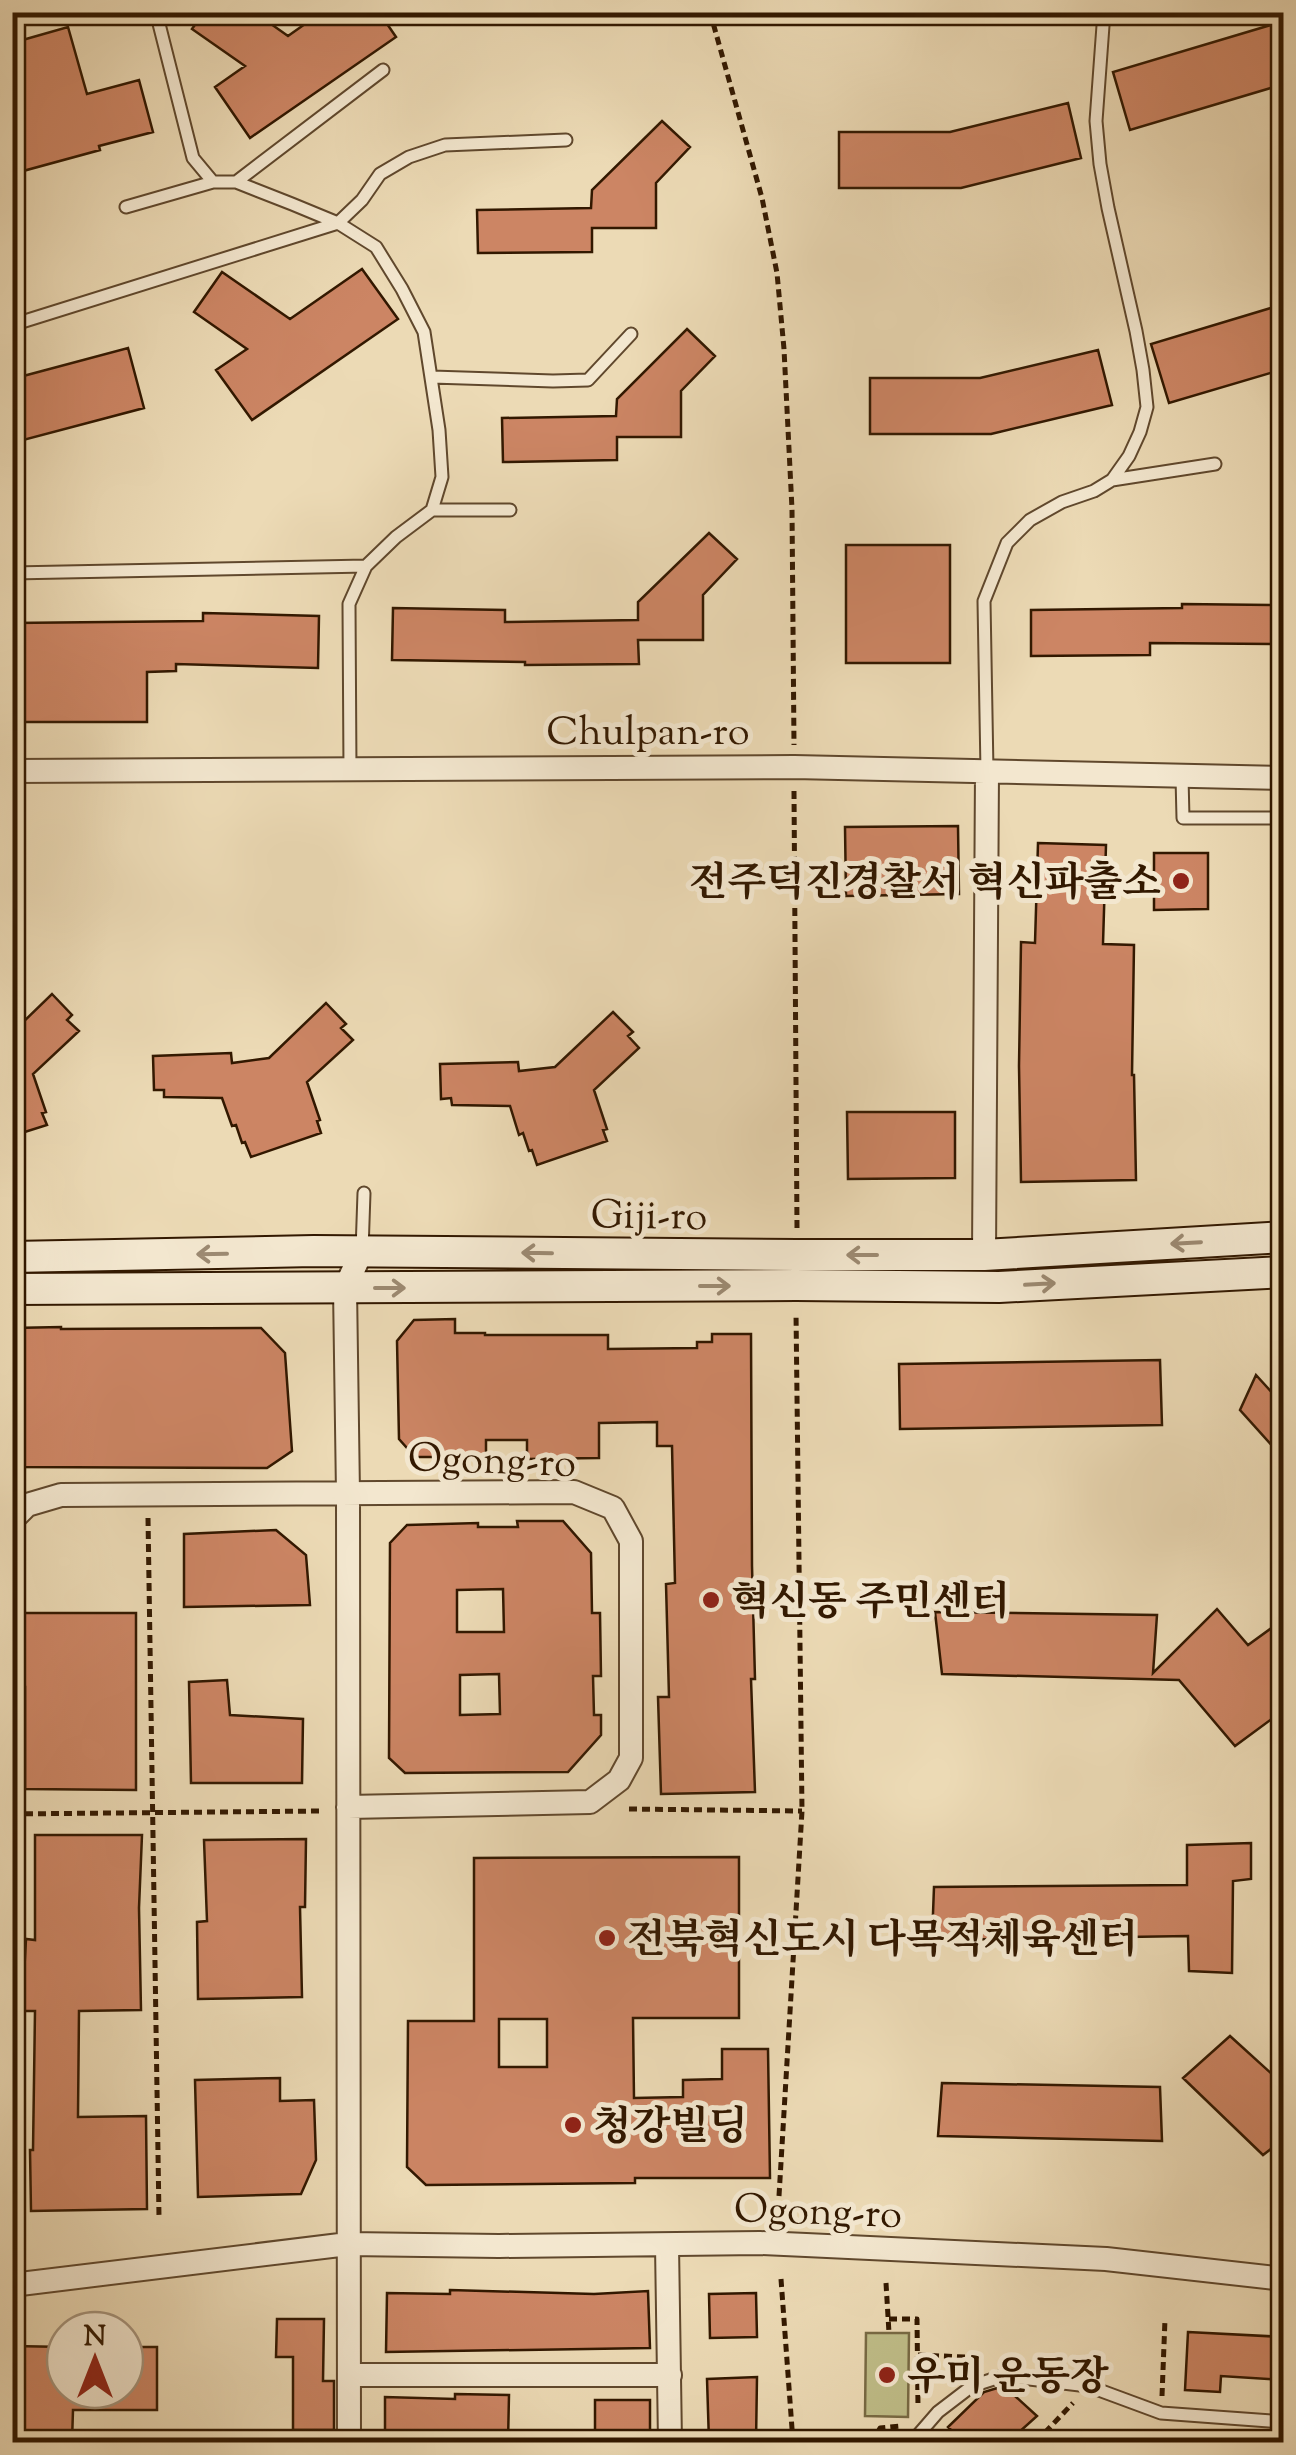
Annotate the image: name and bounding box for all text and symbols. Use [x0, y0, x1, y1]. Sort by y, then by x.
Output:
street label: Chulpan-ro [546, 706, 750, 763]
place label: 전주덕진경찰서 혁신파출소 [689, 857, 1161, 914]
marker: 전주덕진경찰서 혁신파출소 [1170, 870, 1192, 892]
street label: Giji-ro [590, 1189, 708, 1248]
one-way arrow [1171, 1234, 1203, 1253]
one-way arrow [196, 1244, 228, 1263]
one-way arrow [521, 1244, 554, 1262]
one-way arrow [846, 1246, 878, 1264]
one-way arrow [1023, 1275, 1055, 1294]
one-way arrow [698, 1276, 730, 1296]
one-way arrow [372, 1278, 405, 1298]
street label: Ogong-ro [407, 1432, 577, 1495]
place label: 혁신동 주민센터 [731, 1576, 1010, 1633]
marker: 혁신동 주민센터 [700, 1589, 722, 1611]
place label: 전북혁신도시 다목적체육센터 [627, 1914, 1138, 1971]
marker: 전북혁신도시 다목적체육센터 [596, 1927, 618, 1949]
place label: 청강빌딩 [593, 2101, 748, 2158]
marker: 청강빌딩 [562, 2114, 584, 2136]
street label: Ogong-ro [733, 2183, 903, 2246]
north arrow [45, 2310, 145, 2410]
text: N [84, 2318, 106, 2358]
place label: 우미 운동장 [907, 2351, 1109, 2408]
marker: 우미 운동장 [876, 2364, 898, 2386]

